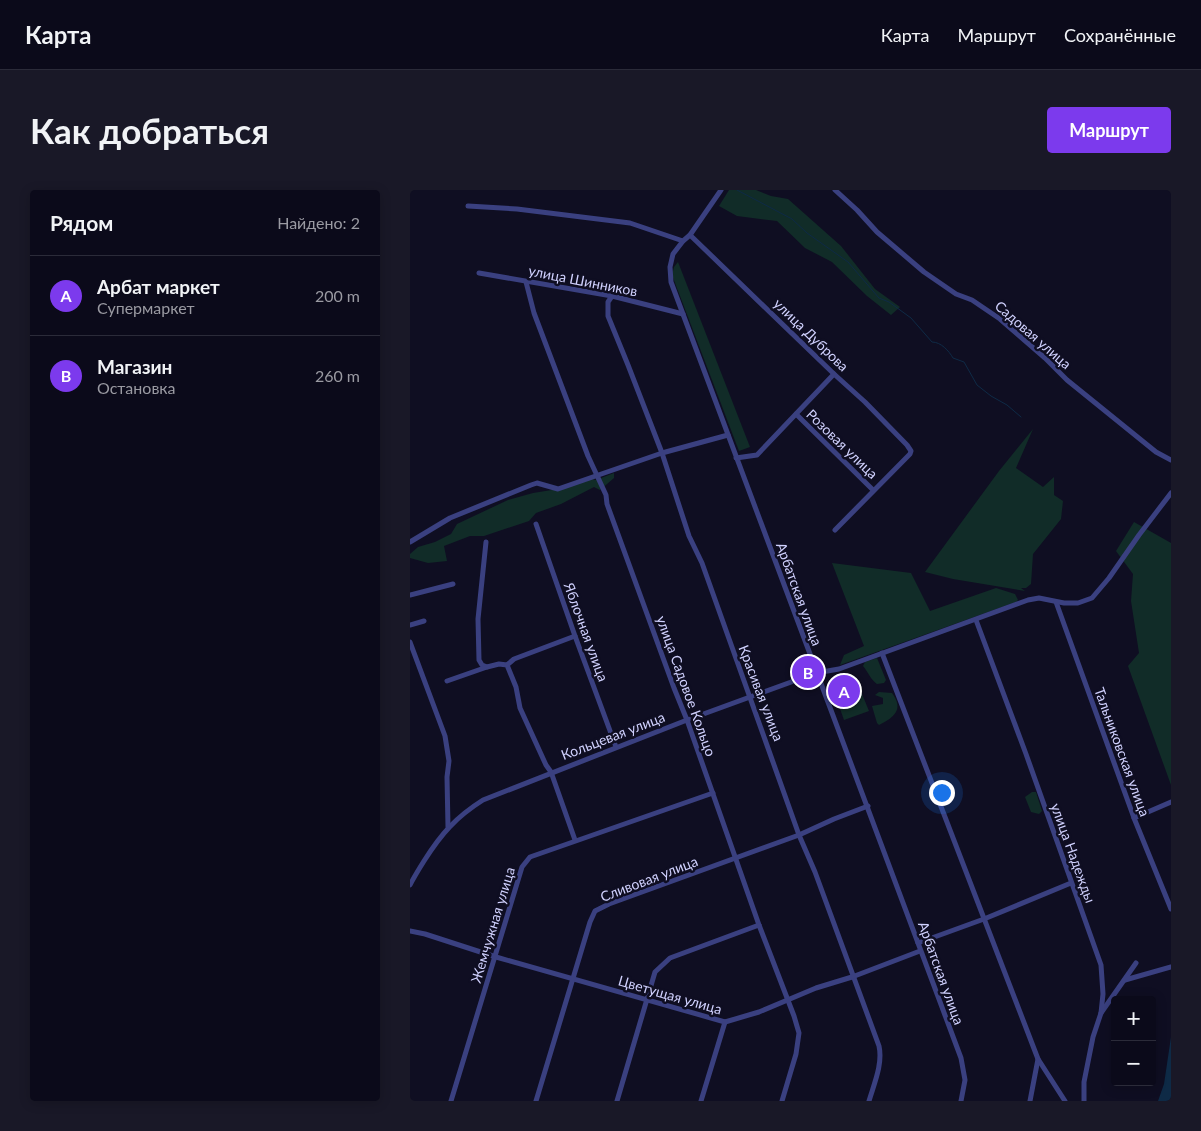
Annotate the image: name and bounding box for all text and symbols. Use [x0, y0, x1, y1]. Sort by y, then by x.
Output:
text: Карта [25, 20, 92, 49]
text: Карта [881, 24, 929, 46]
text: Маршрут [957, 24, 1036, 46]
text: Сохранённые [1064, 24, 1176, 46]
button: Маршрут [1047, 107, 1171, 153]
text: Как добраться [30, 109, 269, 151]
text: Рядом [50, 210, 113, 235]
text: Найдено: 2 [277, 213, 360, 232]
street label: улица Шинников [527, 262, 639, 299]
text: Арбат маркет [97, 275, 220, 298]
text: A [60, 286, 72, 305]
text: 200 m [315, 286, 360, 305]
street label: улица Дуброва [770, 295, 852, 375]
street label: Садовая улица [992, 297, 1075, 372]
text: Супермаркет [97, 298, 195, 317]
text: Магазин [97, 355, 172, 378]
text: B [61, 366, 71, 385]
text: 260 m [315, 366, 360, 385]
text: Остановка [97, 378, 176, 397]
street label: Розовая улица [803, 405, 882, 482]
street label: Арбатская улица [773, 540, 826, 648]
street label: Яблочная улица [560, 579, 612, 684]
street label: улица Садовое Кольцо [653, 613, 720, 758]
street label: Красивая улица [735, 642, 788, 743]
pin: B [792, 653, 824, 691]
pin: A [828, 672, 860, 710]
street label: Тальниковская улица [1091, 685, 1154, 819]
street label: Кольцевая улица [559, 708, 667, 763]
your location [929, 780, 955, 806]
street label: улица Надежды [1048, 801, 1099, 905]
street label: Сливовая улица [598, 852, 700, 905]
street label: Жемчужная улица [467, 865, 518, 985]
street label: Арбатская улица [915, 919, 968, 1027]
street label: Цветущая улица [616, 972, 724, 1017]
map controls [1111, 996, 1156, 1086]
button: + [1111, 996, 1156, 1041]
button: − [1111, 1041, 1156, 1086]

